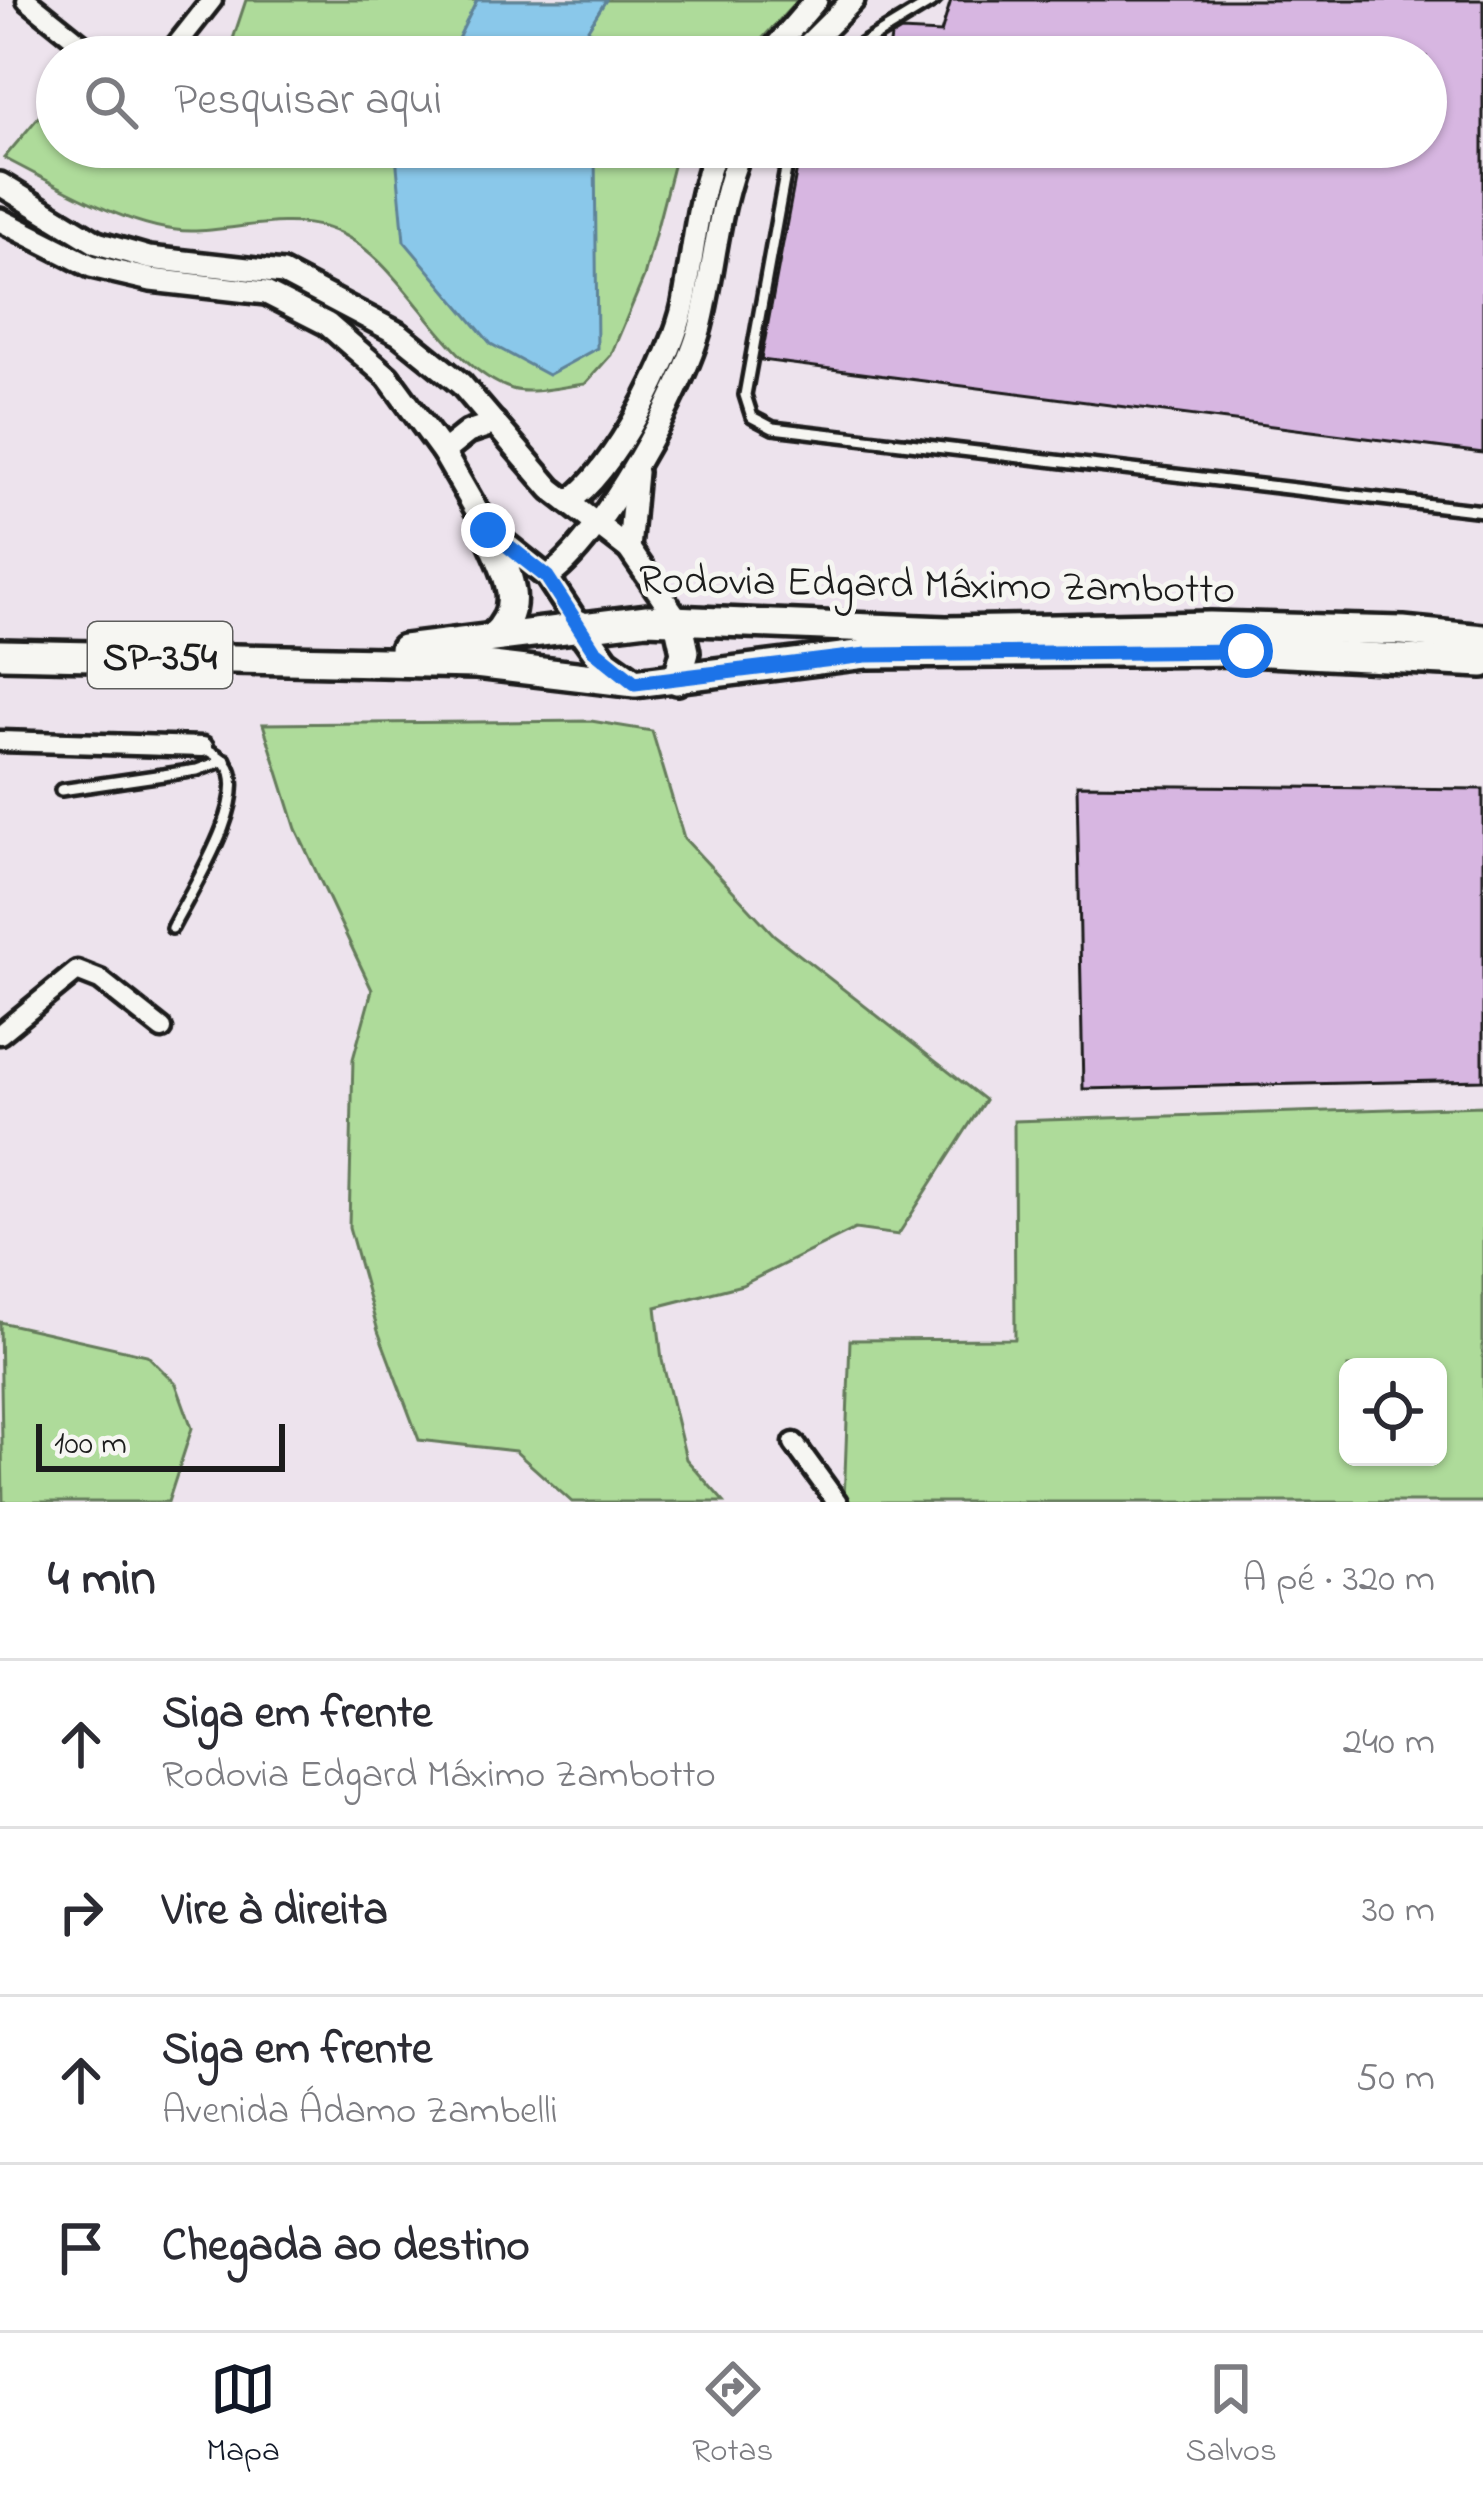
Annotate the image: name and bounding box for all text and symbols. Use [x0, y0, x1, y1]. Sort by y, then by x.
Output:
search box [36, 36, 1447, 168]
icon: search [78, 69, 144, 135]
text: Pesquisar aqui [174, 69, 442, 135]
route end [461, 503, 515, 557]
street label: Rodovia Edgard Máximo Zambotto [638, 551, 1236, 622]
road number: SP-354 [88, 622, 232, 688]
route start [1219, 624, 1273, 678]
map controls [1339, 1358, 1447, 1466]
button: locate [1339, 1358, 1447, 1466]
scale bar [36, 1418, 285, 1471]
text: 100 m [54, 1421, 127, 1469]
text: 4 min [48, 1543, 156, 1618]
text: A pé · 320 m [1242, 1552, 1435, 1609]
text: Siga em frente [162, 1682, 432, 1748]
icon: ahead [48, 1711, 114, 1777]
text: 240 m [1343, 1715, 1435, 1772]
text: Rodovia Edgard Máximo Zambotto [162, 1748, 716, 1805]
icon: right [48, 1879, 114, 1945]
text: Vire à direita [162, 1879, 388, 1945]
text: 30 m [1362, 1883, 1435, 1940]
text: Siga em frente [162, 2018, 432, 2084]
icon: ahead [48, 2047, 114, 2113]
text: 50 m [1356, 2051, 1435, 2108]
text: Avenida Ádamo Zambelli [162, 2084, 558, 2141]
icon: arrive [48, 2215, 114, 2281]
text: Chegada ao destino [162, 2215, 530, 2281]
tab: Mapa [206, 2356, 280, 2476]
tab: Rotas [692, 2356, 773, 2476]
tab: Salvos [1186, 2356, 1277, 2476]

